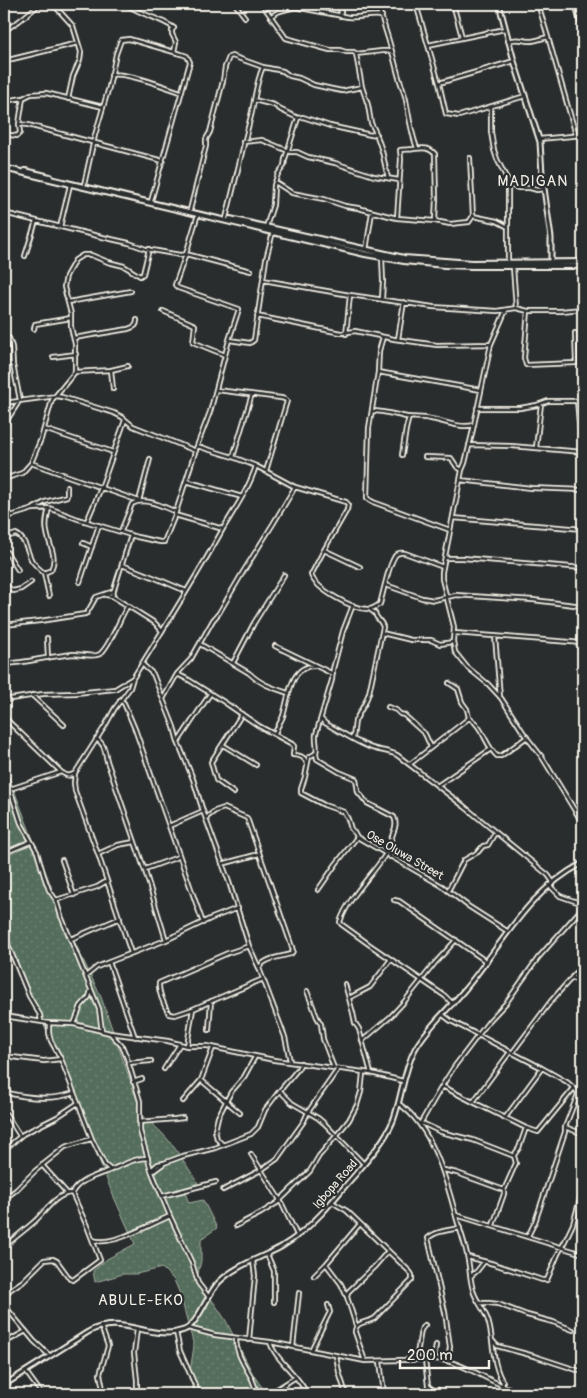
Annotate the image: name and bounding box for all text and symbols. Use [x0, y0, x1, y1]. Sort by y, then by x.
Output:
district label: MADIGAN [498, 172, 569, 191]
street label: Ose Oluwa Street [363, 827, 446, 884]
street label: Igbopa Road [310, 1156, 361, 1212]
district label: ABULE-EKO [98, 1291, 184, 1310]
scale bar [400, 1338, 488, 1370]
text: 200 m [407, 1346, 452, 1365]

